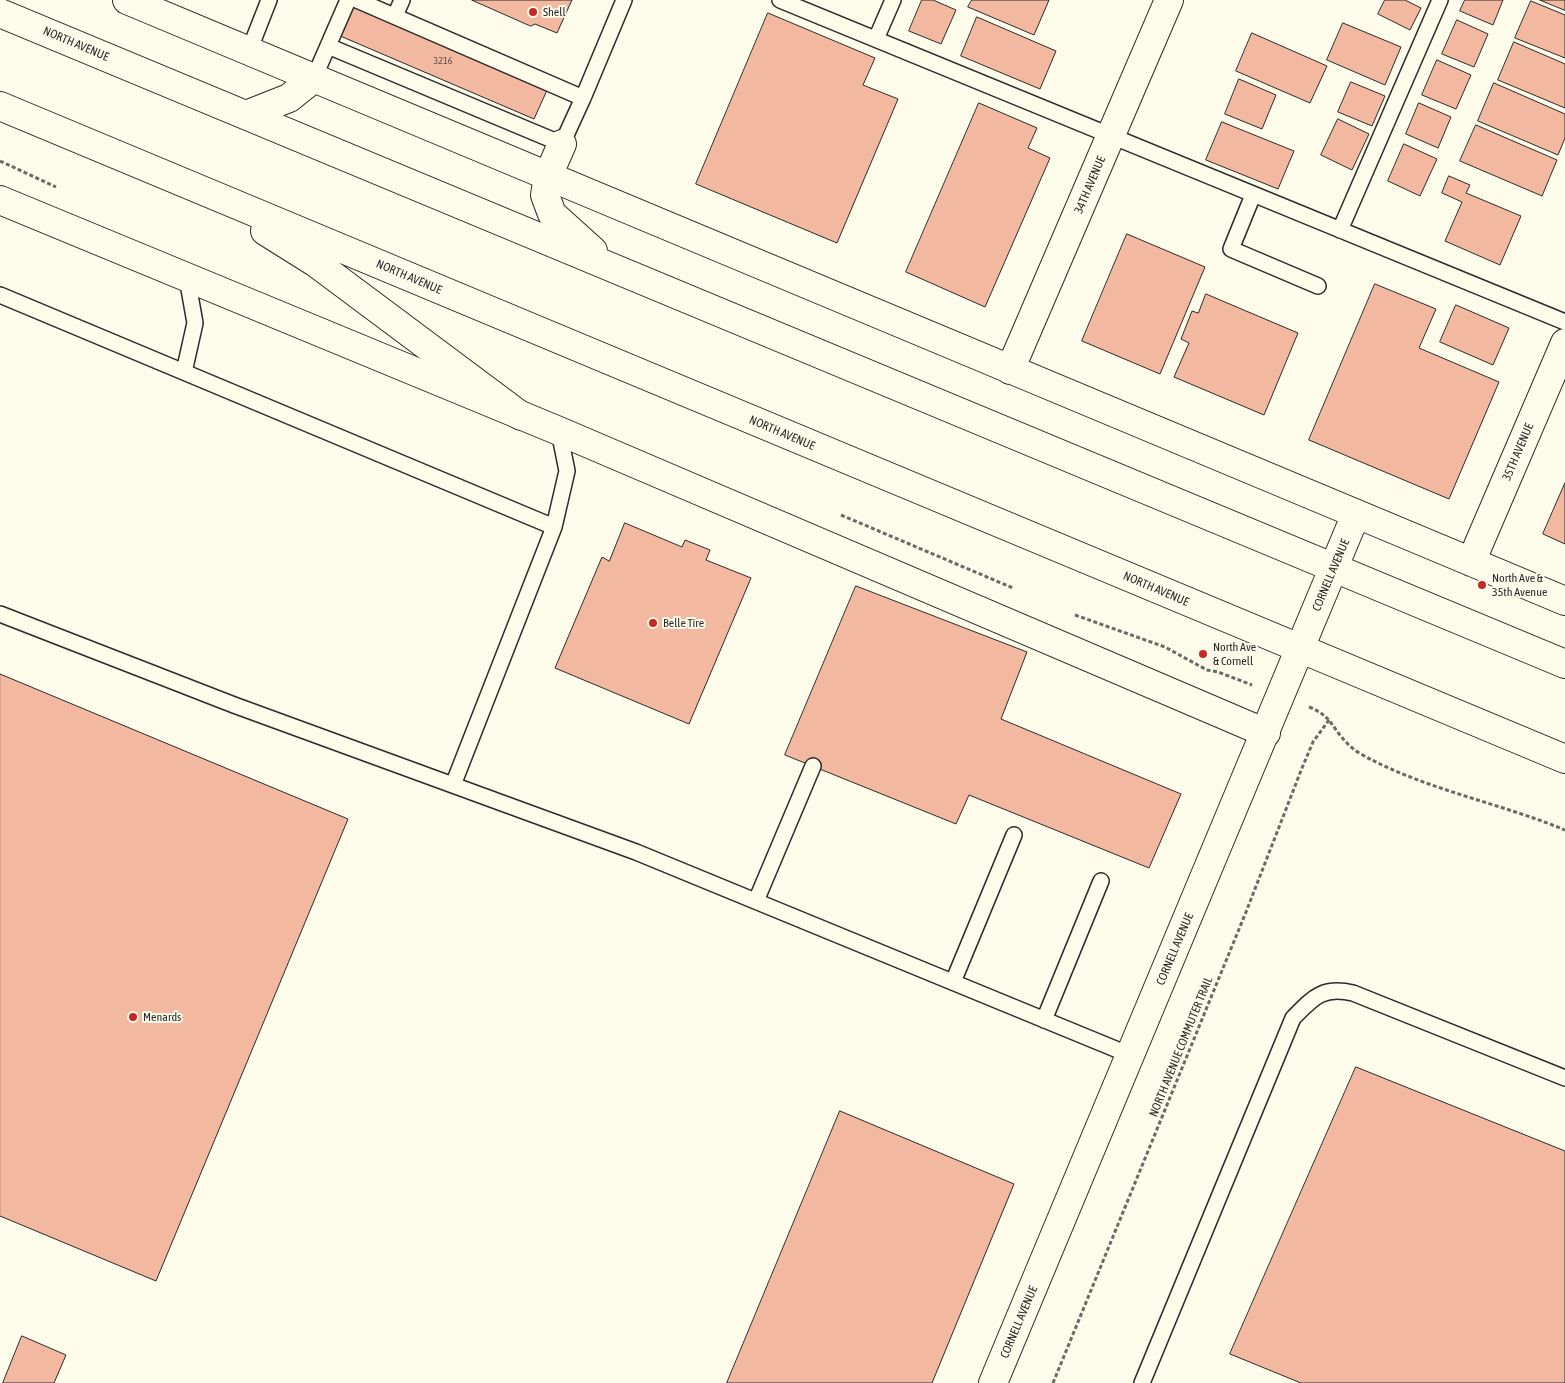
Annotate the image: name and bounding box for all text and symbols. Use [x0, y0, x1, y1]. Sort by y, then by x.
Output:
place label: Shell [543, 5, 566, 19]
marker: Shell [527, 6, 539, 18]
street label: NORTH AVENUE [41, 24, 111, 64]
house number: 3216 [434, 55, 452, 67]
street label: 34TH AVENUE [1071, 154, 1109, 216]
street label: NORTH AVENUE [374, 257, 444, 297]
street label: NORTH AVENUE [747, 413, 817, 453]
street label: 35TH AVENUE [1499, 421, 1537, 483]
street label: CORNELL AVENUE [1309, 537, 1353, 613]
street label: NORTH AVENUE [1121, 569, 1191, 609]
place label: North Ave & 35th Avenue [1492, 571, 1547, 599]
marker: North Ave & 35th Avenue [1476, 579, 1488, 591]
place label: Belle Tire [663, 616, 704, 630]
marker: Belle Tire [647, 617, 659, 629]
place label: North Ave & Cornell [1213, 640, 1256, 668]
marker: North Ave & Cornell [1197, 648, 1209, 660]
street label: CORNELL AVENUE [1153, 911, 1197, 987]
street label: NORTH AVENUE COMMUTER TRAIL [1146, 975, 1216, 1119]
place label: Menards [143, 1010, 181, 1024]
marker: Menards [127, 1011, 139, 1023]
street label: CORNELL AVENUE [997, 1284, 1041, 1360]

